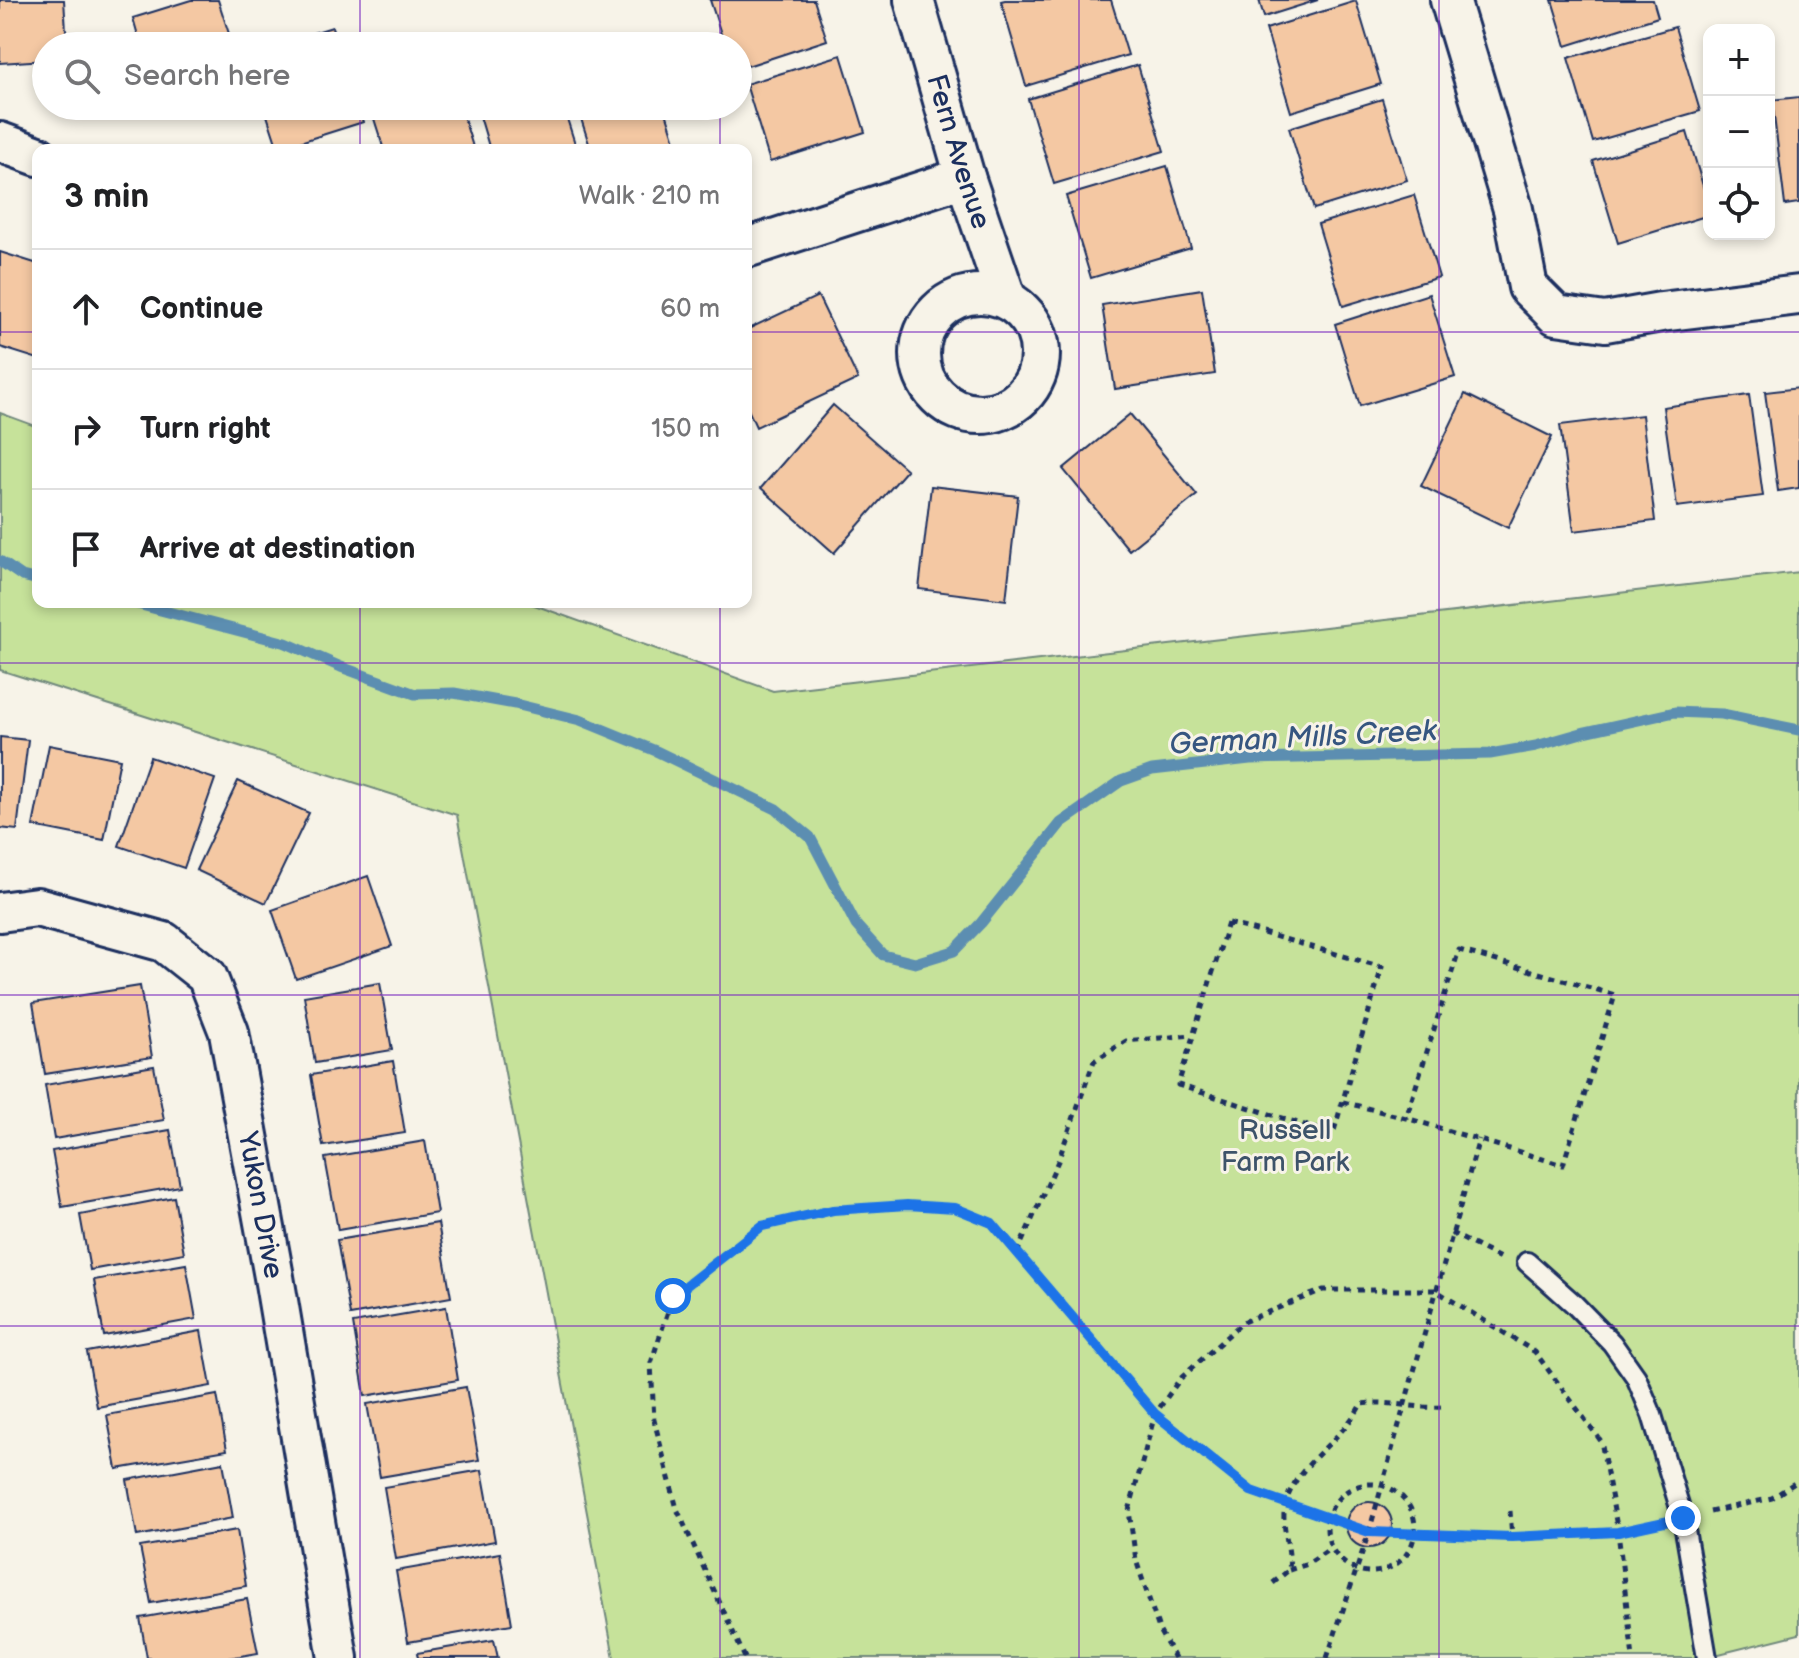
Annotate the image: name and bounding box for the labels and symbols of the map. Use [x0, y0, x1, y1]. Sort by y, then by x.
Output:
street label: Fern Avenue [920, 70, 998, 233]
water label: German Mills Creek [1168, 713, 1439, 763]
park label: Russell Farm Park [1221, 1114, 1350, 1179]
street label: Yukon Drive [231, 1128, 290, 1281]
route start [655, 1278, 691, 1314]
route end [1665, 1500, 1701, 1536]

